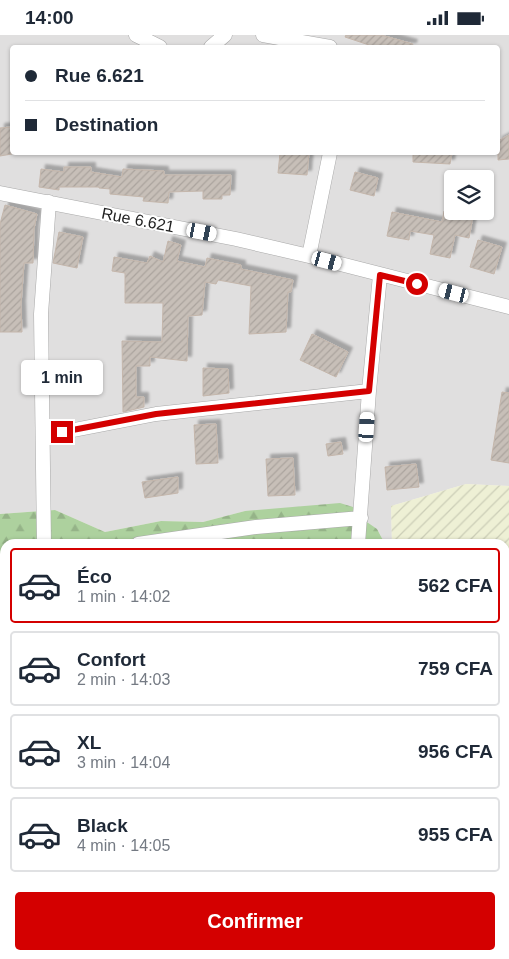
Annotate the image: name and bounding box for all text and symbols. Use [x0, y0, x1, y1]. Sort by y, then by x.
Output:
text: 14:00 [25, 7, 74, 28]
text: Rue 6.621 [55, 65, 144, 86]
text: Destination [55, 114, 158, 135]
map controls [444, 170, 494, 220]
button: layers [444, 170, 494, 220]
street label: Rue 6.621 [100, 205, 176, 235]
car [185, 222, 218, 242]
car [310, 250, 343, 272]
route start [406, 273, 428, 295]
car [437, 282, 470, 304]
callout: 1 min [21, 359, 103, 395]
text: 1 min [41, 369, 83, 386]
car [358, 412, 375, 442]
route end [51, 421, 73, 443]
icon: car [17, 563, 62, 608]
text: Éco [77, 566, 112, 587]
text: 562 CFA [418, 575, 493, 596]
text: 1 min · 14:02 [77, 588, 170, 605]
icon: car [17, 646, 62, 691]
text: Confort [77, 649, 146, 670]
text: 759 CFA [418, 658, 493, 679]
text: 2 min · 14:03 [77, 671, 170, 688]
icon: car [17, 729, 62, 774]
text: XL [77, 732, 101, 753]
text: 956 CFA [418, 741, 493, 762]
text: 3 min · 14:04 [77, 754, 170, 771]
icon: car [17, 812, 62, 857]
text: Black [77, 815, 128, 836]
text: 955 CFA [418, 824, 493, 845]
text: 4 min · 14:05 [77, 837, 170, 854]
button: Confirmer [15, 892, 495, 950]

